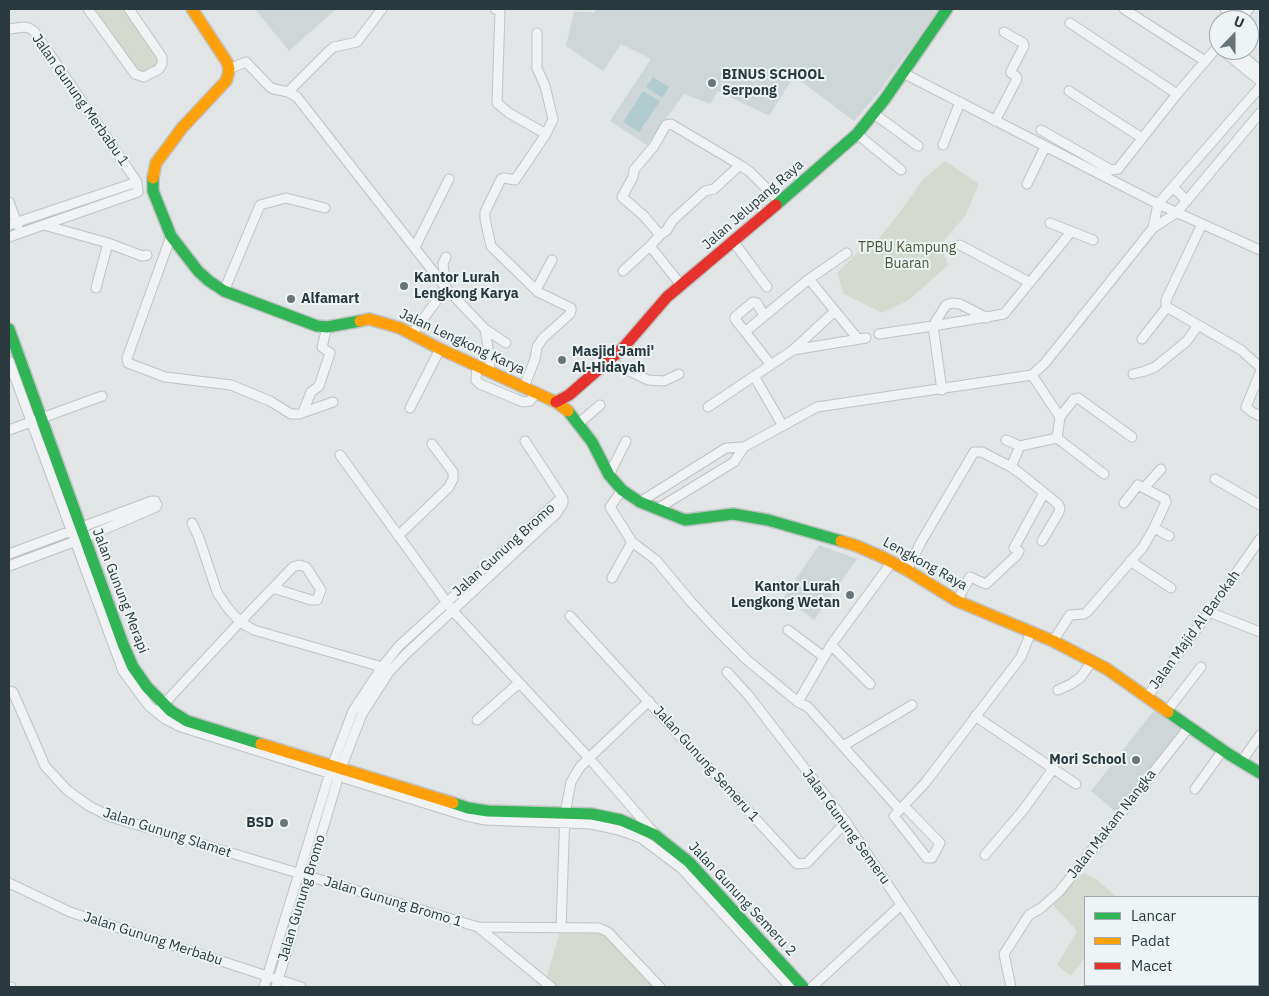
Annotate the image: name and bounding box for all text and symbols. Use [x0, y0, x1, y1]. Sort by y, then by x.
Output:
north arrow [1209, 10, 1259, 60]
text: U [1231, 12, 1247, 32]
street label: Jalan Gunung Merbabu 1 [28, 31, 132, 169]
place label: BINUS SCHOOL Serpong [722, 67, 825, 100]
marker: BINUS SCHOOL Serpong [706, 77, 718, 89]
street label: Jalan Jelupang Raya [699, 157, 807, 253]
park label: TPBU Kampung Buaran [858, 240, 956, 272]
place label: Kantor Lurah Lengkong Karya [414, 270, 519, 302]
marker: Kantor Lurah Lengkong Karya [398, 280, 410, 292]
place label: Alfamart [301, 291, 359, 307]
marker: Alfamart [285, 293, 297, 305]
street label: Jalan Lengkong Karya [397, 306, 527, 378]
place label: Masjid Jami' Al-Hidayah [572, 344, 654, 377]
marker: Masjid Jami' Al-Hidayah [556, 354, 568, 366]
street label: Jalan Gunung Bromo [450, 500, 558, 600]
street label: Jalan Gunung Merapi [88, 526, 152, 656]
street label: Lengkong Raya [880, 534, 970, 594]
street label: Jalan Majid Al Barokah [1146, 567, 1244, 693]
place label: Kantor Lurah Lengkong Wetan [731, 579, 840, 612]
marker: Kantor Lurah Lengkong Wetan [844, 589, 856, 601]
street label: Jalan Gunung Semeru 1 [650, 703, 762, 825]
place label: Mori School [1049, 752, 1126, 768]
marker: Mori School [1130, 754, 1142, 766]
street label: Jalan Gunung Semeru [799, 766, 893, 888]
street label: Jalan Makam Nangka [1064, 766, 1160, 882]
street label: Jalan Gunung Slamet [101, 804, 233, 862]
place label: BSD [246, 815, 274, 831]
marker: BSD [278, 817, 290, 829]
street label: Jalan Gunung Bromo [275, 833, 329, 963]
street label: Jalan Gunung Semeru 2 [685, 838, 799, 960]
street label: Jalan Gunung Bromo 1 [322, 873, 464, 931]
legend [1084, 896, 1259, 986]
text: Lancar [1131, 906, 1176, 925]
street label: Jalan Gunung Merbabu [81, 909, 225, 969]
text: Padat [1131, 931, 1170, 950]
text: Macet [1131, 956, 1172, 975]

